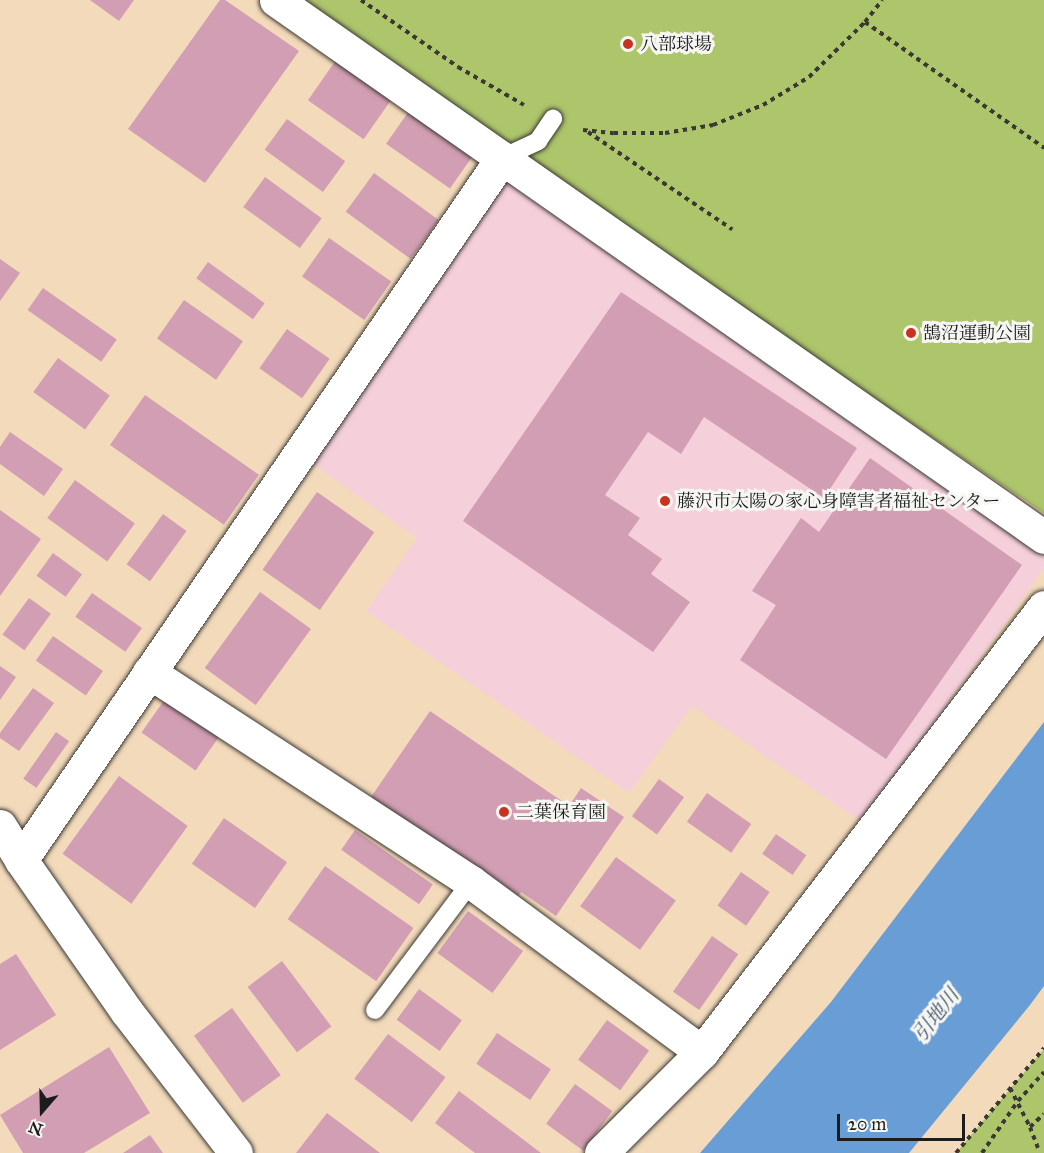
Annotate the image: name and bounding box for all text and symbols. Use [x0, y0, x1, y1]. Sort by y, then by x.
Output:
place label: 八部球場 [640, 33, 712, 55]
marker: 八部球場 [621, 37, 635, 51]
place label: 鵠沼運動公園 [923, 322, 1031, 344]
marker: 鵠沼運動公園 [904, 326, 918, 340]
place label: 藤沢市太陽の家心身障害者福祉センター [677, 490, 1001, 512]
marker: 藤沢市太陽の家心身障害者福祉センター [658, 494, 672, 508]
place label: 二葉保育園 [516, 801, 606, 823]
marker: 二葉保育園 [497, 805, 511, 819]
water label: 引地川 [908, 984, 964, 1046]
north arrow [12, 1081, 72, 1141]
scale bar [840, 1102, 968, 1140]
text: 20 m [848, 1113, 886, 1135]
text: N [26, 1117, 45, 1140]

